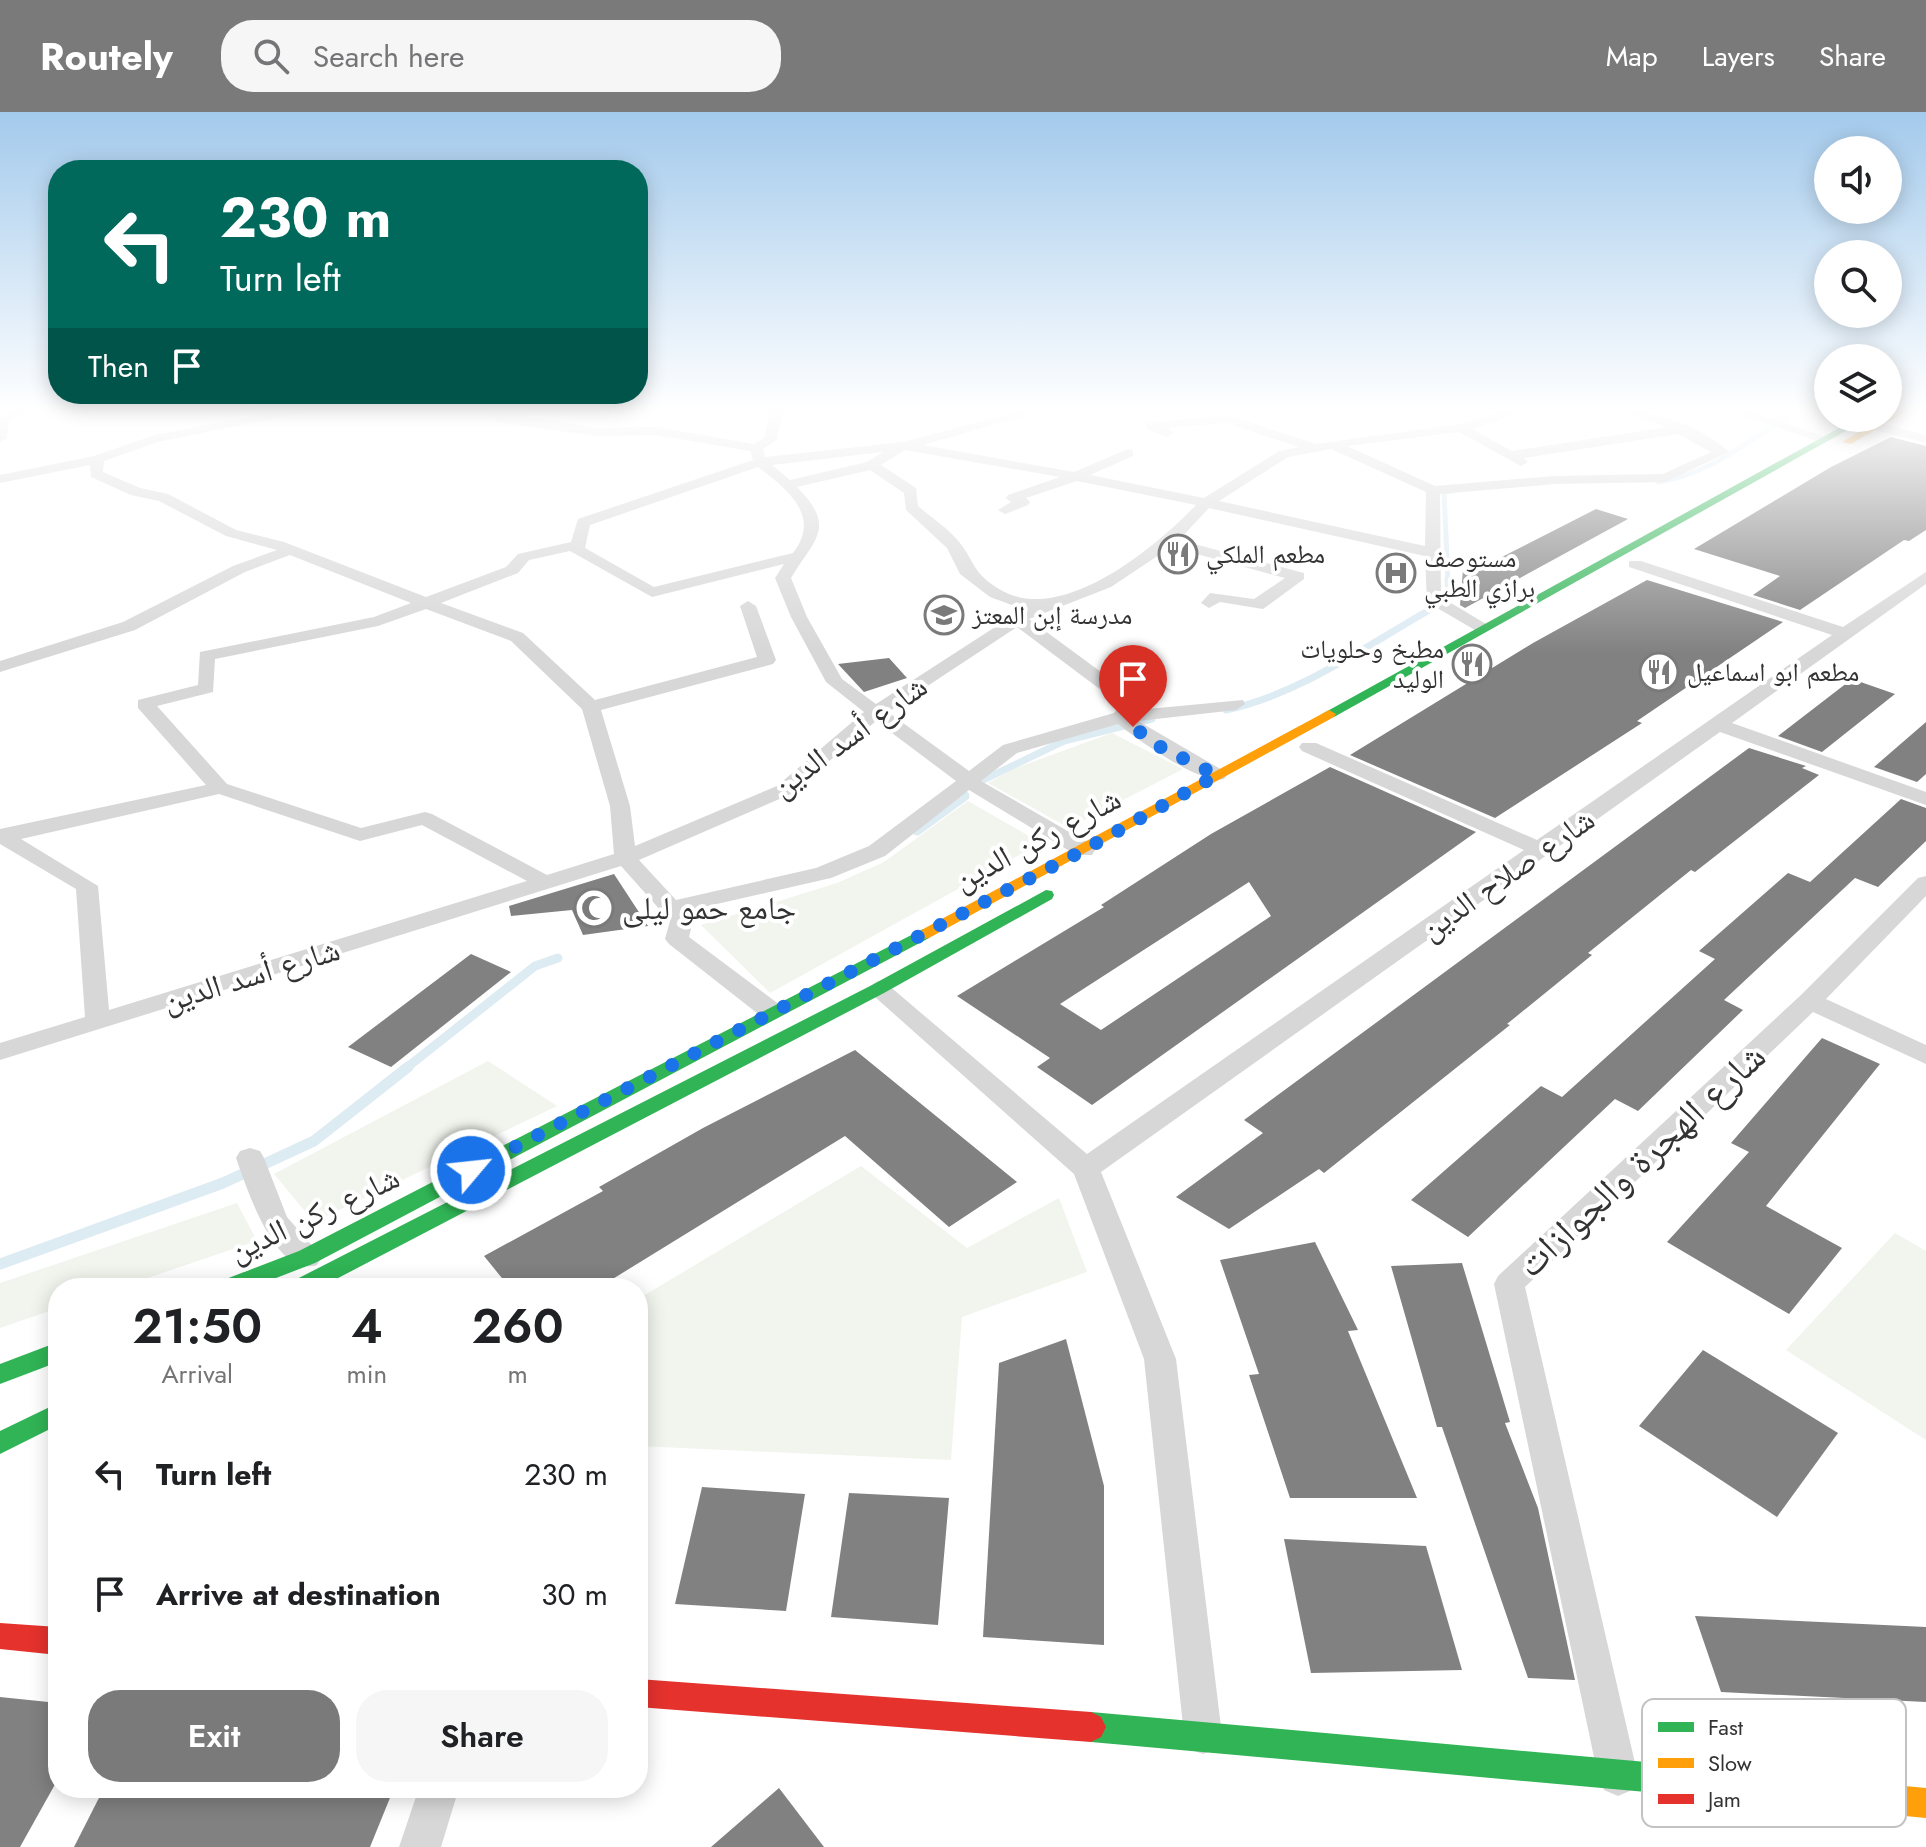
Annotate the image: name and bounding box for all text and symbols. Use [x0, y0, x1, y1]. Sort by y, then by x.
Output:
search box [221, 20, 781, 92]
text: Routely [40, 29, 173, 84]
icon: search [249, 34, 293, 78]
text: Search here [313, 35, 465, 78]
text: Map [1606, 36, 1658, 77]
text: Layers [1702, 36, 1775, 77]
text: Share [1819, 36, 1886, 77]
map controls [1814, 136, 1902, 432]
button: sound [1814, 136, 1902, 224]
text: 230 m [220, 177, 391, 258]
icon: left [88, 192, 192, 296]
button: search [1814, 240, 1902, 328]
text: Turn left [220, 252, 341, 304]
icon: arrive [165, 344, 209, 388]
button: layers [1814, 344, 1902, 432]
text: Then [88, 345, 149, 388]
restaurant icon: مطعم الملكي [1157, 533, 1199, 575]
place label: مطعم الملكي [1206, 535, 1325, 575]
place label: مستوصف برازي الطبي [1424, 539, 1535, 609]
hospital icon: مستوصف برازي الطبي [1375, 552, 1417, 594]
school or university icon: مدرسة إبن المعتز [923, 594, 965, 636]
place label: مدرسة إبن المعتز [971, 596, 1132, 634]
place label: مطبخ وحلويات الوليد [1300, 630, 1444, 698]
restaurant icon: مطبخ وحلويات الوليد [1451, 643, 1493, 685]
pin [1099, 645, 1167, 727]
restaurant icon: مطعم ابو اسماعيل [1638, 651, 1680, 693]
place label: مطعم ابو اسماعيل [1687, 653, 1859, 691]
icon: arrive [1111, 657, 1155, 701]
street label: شارع أسد الدين [761, 664, 937, 808]
street label: شارع ركن الدين [945, 776, 1129, 902]
street label: شارع صلاح الدين [1410, 797, 1604, 951]
place label: جامع حمو ليلى [622, 885, 796, 931]
mosque icon: جامع حمو ليلى [573, 887, 615, 929]
street label: شارع أسد الدين [157, 926, 345, 1024]
street label: شارع الهجرة والجوازات [1504, 1029, 1777, 1290]
position arrow [429, 1128, 513, 1212]
street label: شارع ركن الدين [221, 1154, 407, 1274]
text: 21:50 [133, 1292, 262, 1361]
text: 4 [351, 1292, 383, 1361]
text: 260 [472, 1292, 564, 1361]
text: Arrival [161, 1355, 233, 1393]
text: min [347, 1355, 387, 1393]
text: m [507, 1355, 528, 1393]
icon: left [88, 1452, 132, 1496]
text: Turn left [156, 1453, 271, 1496]
text: 230 m [524, 1453, 608, 1496]
icon: arrive [88, 1572, 132, 1616]
text: Arrive at destination [156, 1573, 441, 1616]
text: 30 m [541, 1573, 608, 1616]
button: Exit [88, 1690, 340, 1782]
button: Share [356, 1690, 608, 1782]
legend [1642, 1699, 1906, 1827]
text: Fast [1708, 1711, 1744, 1743]
text: Slow [1708, 1747, 1752, 1779]
text: Jam [1705, 1783, 1741, 1815]

